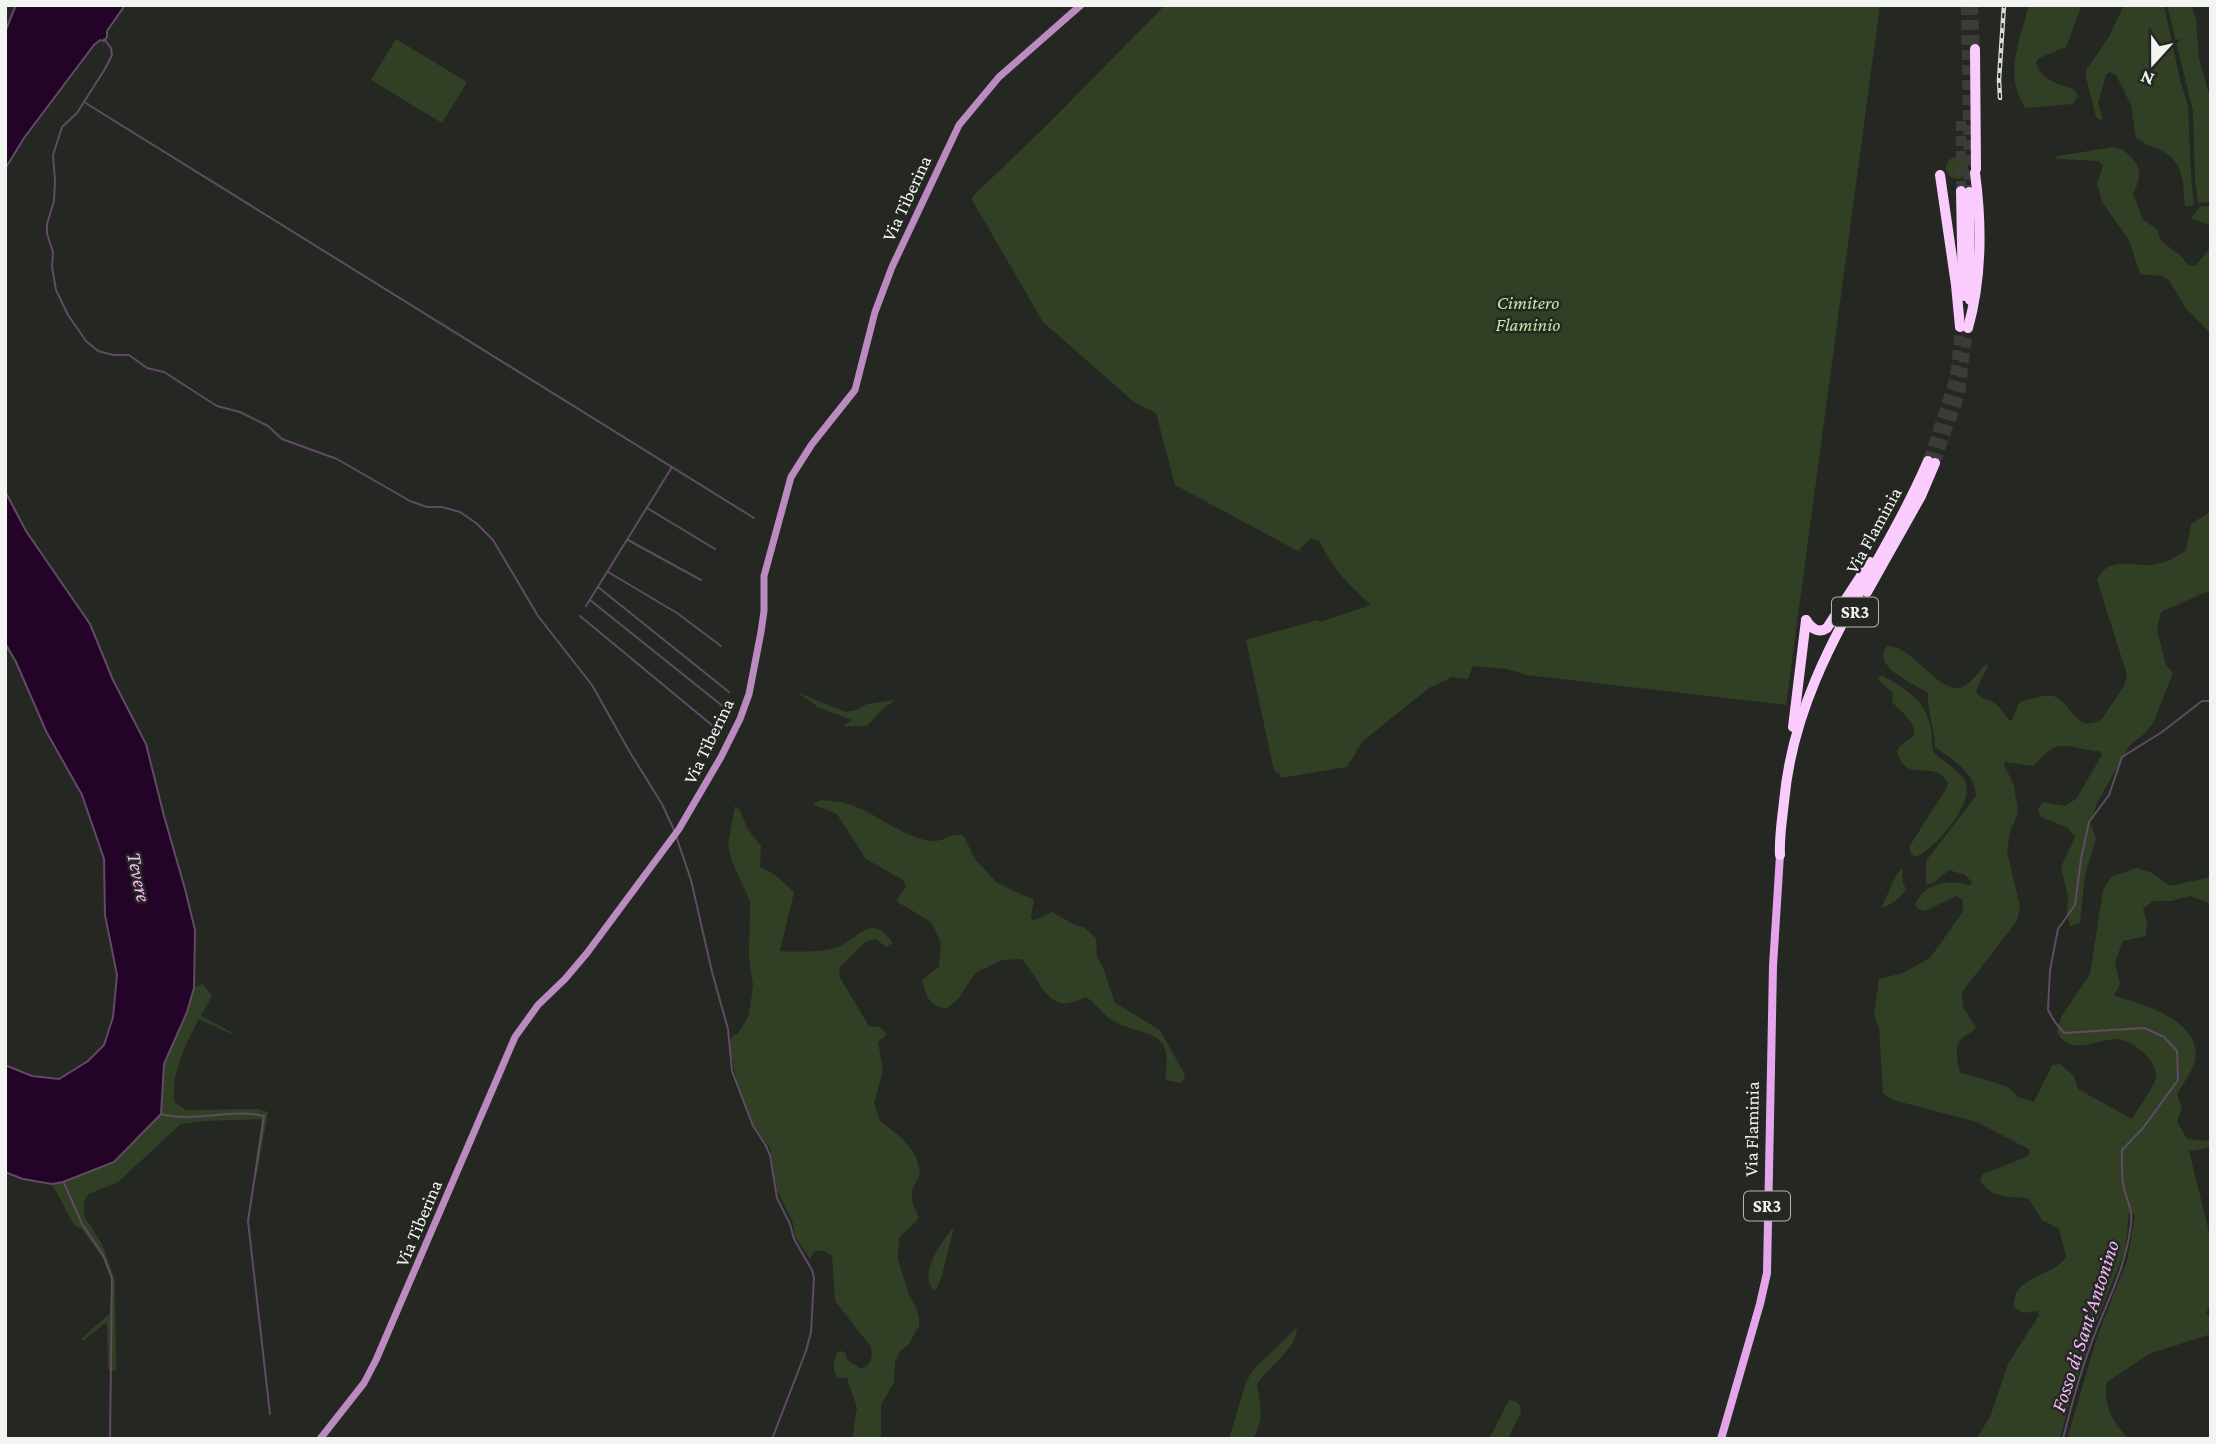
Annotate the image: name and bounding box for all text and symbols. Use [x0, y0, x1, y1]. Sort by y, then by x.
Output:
north arrow [2118, 28, 2188, 98]
text: N [2137, 66, 2157, 91]
street label: Via Tiberina [877, 152, 935, 244]
park label: Cimitero Flaminio [1496, 292, 1560, 335]
street label: Via Flaminia [1841, 483, 1906, 577]
road number: SR3 [1832, 598, 1878, 626]
street label: Via Tiberina [679, 695, 738, 787]
water label: Tevere [122, 850, 156, 904]
street label: Via Flaminia [1740, 1081, 1763, 1177]
street label: Via Tiberina [391, 1177, 446, 1270]
road number: SR3 [1744, 1191, 1790, 1220]
water label: Fosso di Sant'Antonino [2046, 1237, 2124, 1415]

